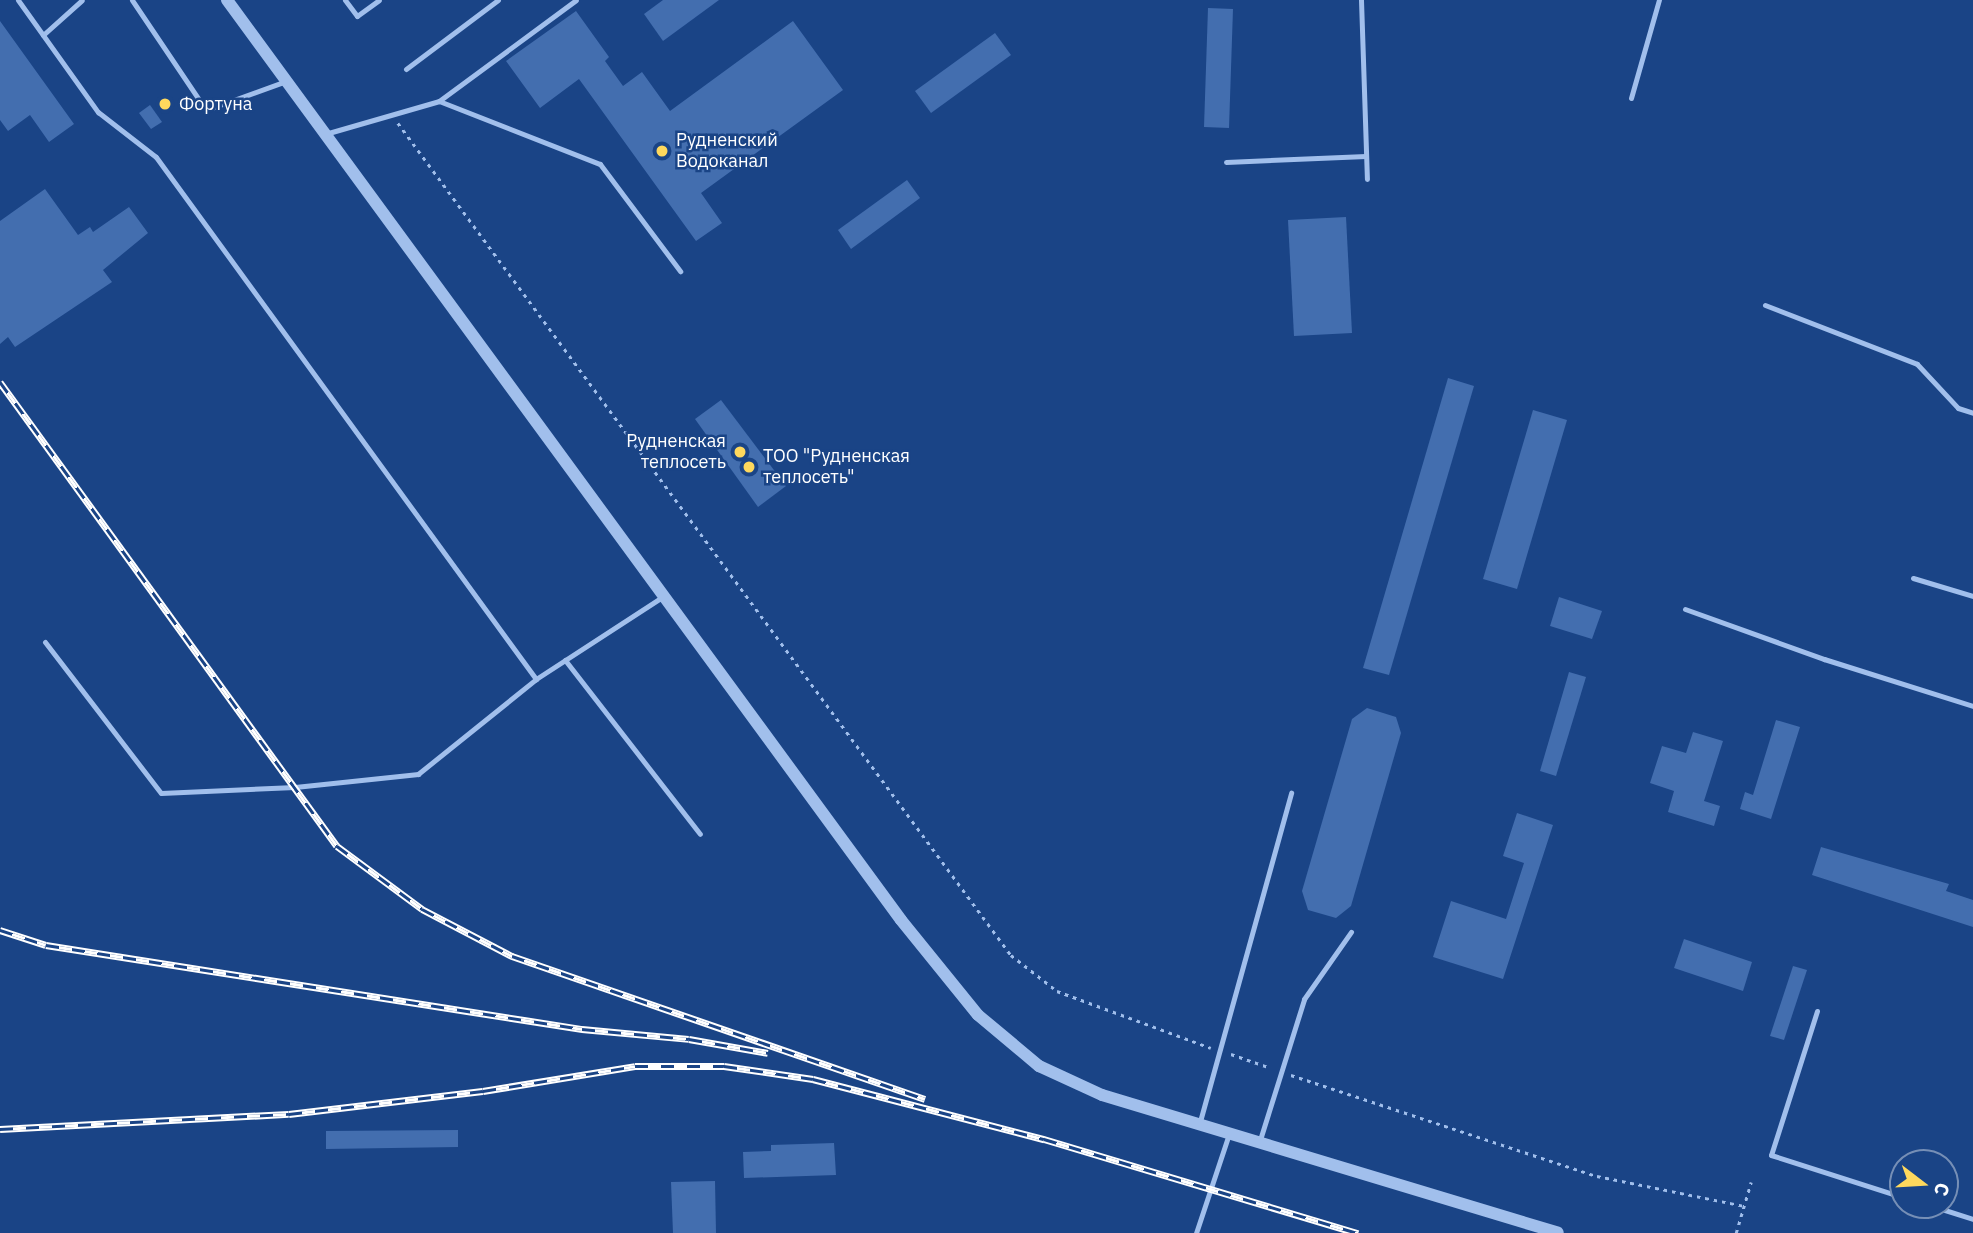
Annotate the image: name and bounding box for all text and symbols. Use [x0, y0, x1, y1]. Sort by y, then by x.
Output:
place label: Фортуна [179, 93, 252, 115]
marker: Фортуна [157, 96, 173, 112]
place label: Рудненский Водоканал [676, 130, 778, 172]
marker: Рудненский Водоканал [654, 143, 670, 159]
place label: Рудненская теплосеть [626, 431, 726, 474]
marker: Рудненская теплосеть [732, 444, 748, 460]
place label: ТОО "Рудненская теплосеть" [763, 446, 910, 489]
marker: ТОО "Рудненская теплосеть" [741, 459, 757, 475]
north arrow [1889, 1149, 1959, 1219]
text: С [1929, 1180, 1955, 1199]

